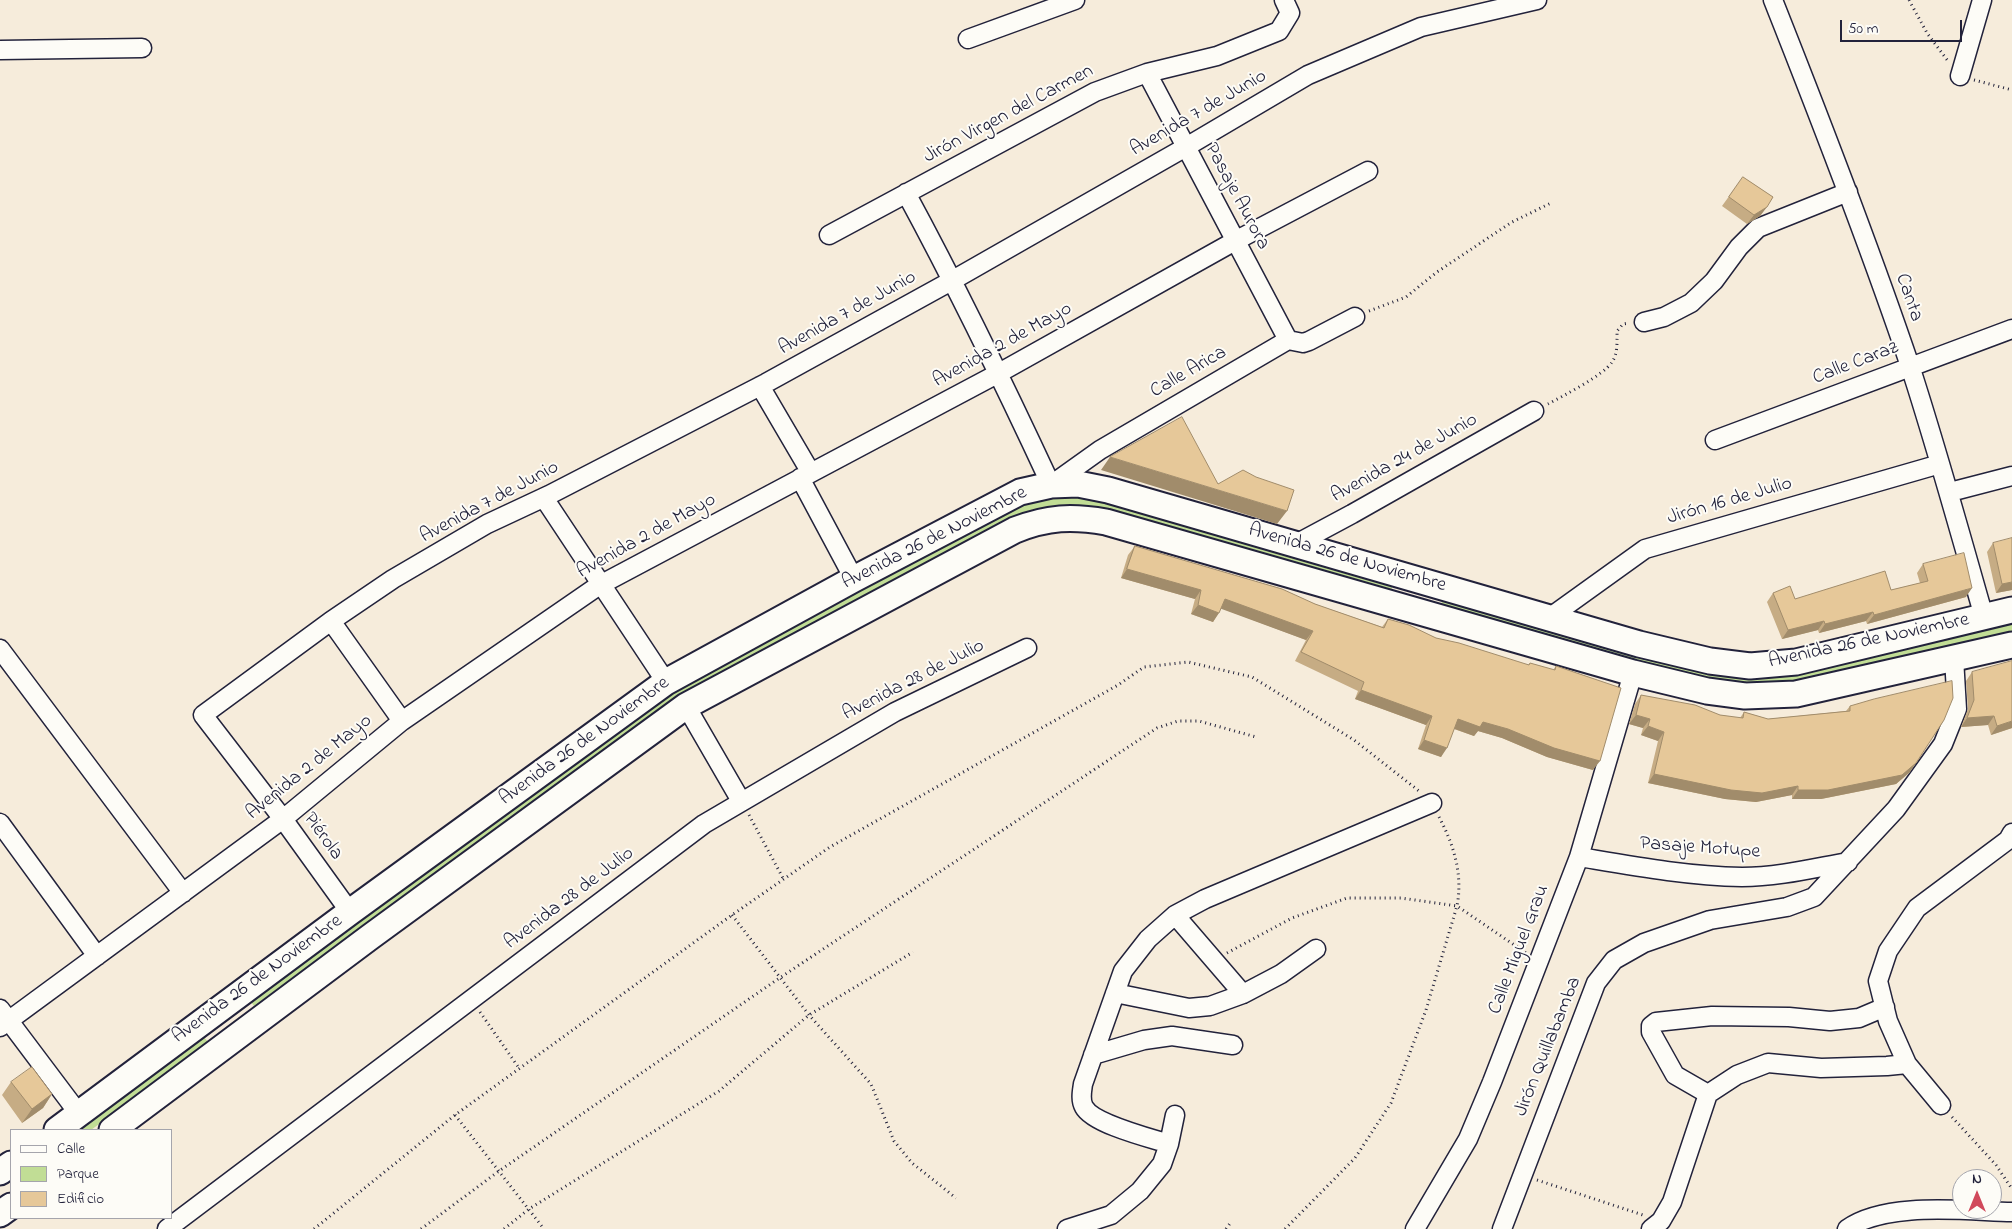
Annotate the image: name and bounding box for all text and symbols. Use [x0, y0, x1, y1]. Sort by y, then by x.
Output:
scale bar [1842, 10, 1964, 42]
text: 50 m [1848, 18, 1878, 40]
street label: Jirón Virgen del Carmen [920, 60, 1098, 170]
street label: Avenida 7 de Junio [1127, 65, 1271, 163]
street label: Pasaje Aurora [1198, 140, 1274, 254]
street label: Avenida 7 de Junio [775, 266, 921, 362]
street label: Canta [1889, 271, 1927, 325]
street label: Avenida 2 de Mayo [929, 298, 1077, 394]
street label: Calle Caraz [1810, 337, 1902, 391]
street label: Calle Arica [1147, 342, 1231, 404]
street label: Avenida 24 de Junio [1328, 409, 1482, 509]
street label: Avenida 7 de Junio [417, 456, 563, 550]
street label: Jirón 16 de Julio [1665, 473, 1795, 531]
street label: Avenida 26 de Noviembre [838, 482, 1032, 596]
street label: Avenida 2 de Mayo [573, 489, 721, 585]
street label: Avenida 26 de Noviembre [1245, 519, 1449, 599]
street label: Avenida 26 de Noviembre [1767, 609, 1971, 675]
street label: Avenida 28 de Julio [839, 635, 989, 727]
street label: Avenida 26 de Noviembre [495, 672, 675, 812]
street label: Avenida 2 de Mayo [242, 710, 378, 826]
street label: Piérola [297, 808, 347, 866]
street label: Pasaje Motupe [1639, 833, 1761, 865]
street label: Avenida 28 de Julio [500, 842, 640, 956]
street label: Calle Miguel Grau [1484, 882, 1556, 1018]
street label: Avenida 26 de Noviembre [168, 910, 348, 1050]
street label: Jirón Quillabamba [1510, 974, 1588, 1120]
legend [10, 1129, 172, 1219]
text: Calle [57, 1138, 85, 1160]
text: Parque [57, 1163, 99, 1185]
north arrow [1952, 1169, 2002, 1219]
text: N [1972, 1169, 1982, 1190]
text: Edificio [57, 1188, 104, 1210]

